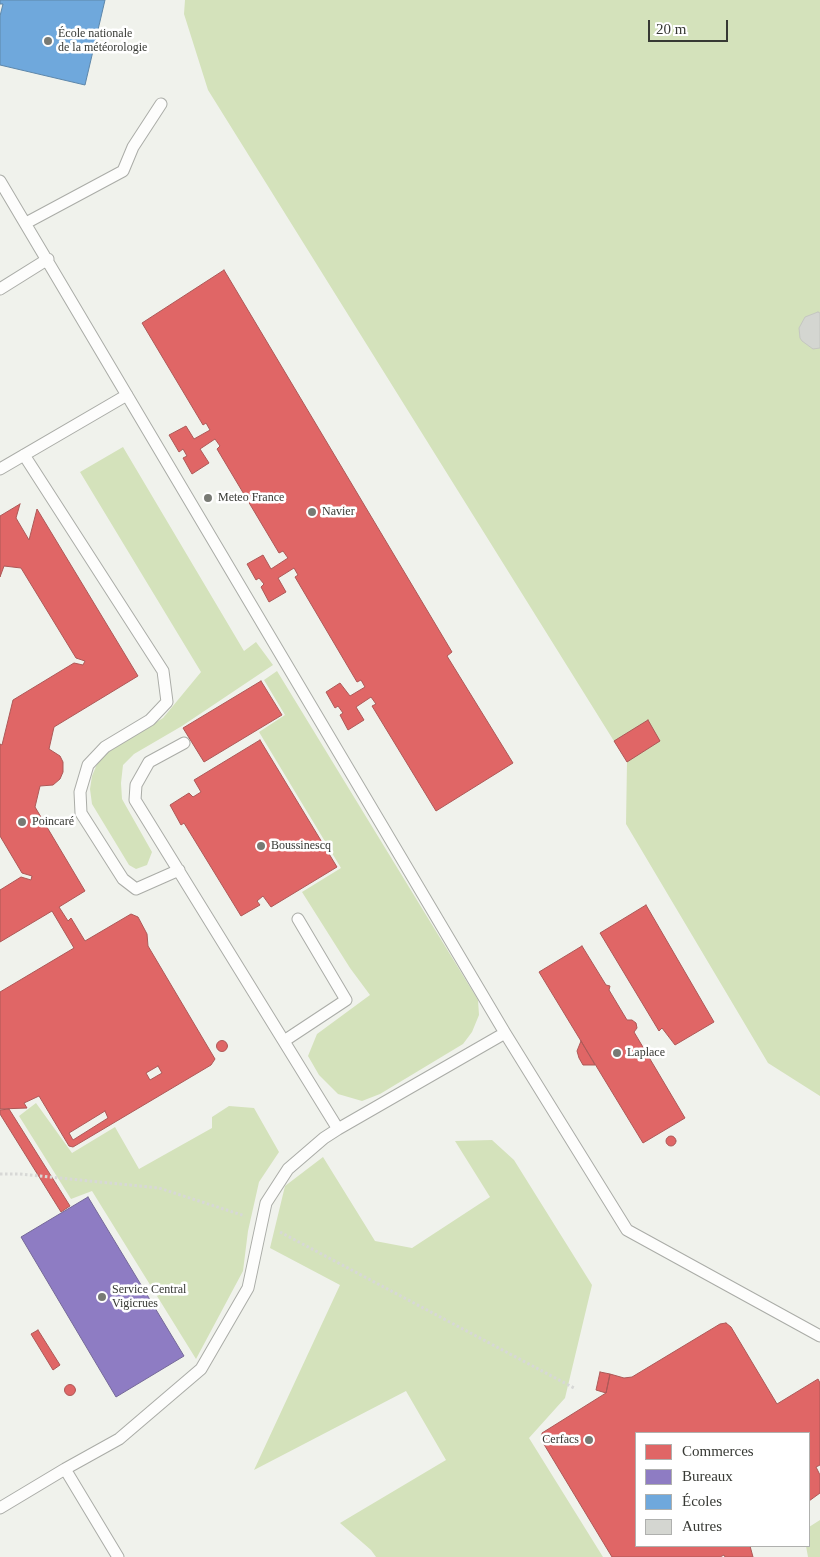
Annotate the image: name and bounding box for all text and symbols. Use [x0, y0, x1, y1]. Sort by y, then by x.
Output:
scale bar [650, 10, 730, 42]
text: 20 m [656, 21, 686, 37]
place label: École nationale de la météorologie [58, 27, 147, 55]
marker: École nationale de la météorologie [42, 35, 54, 47]
place label: Meteo France [218, 491, 284, 505]
marker: Meteo France [202, 492, 214, 504]
place label: Navier [322, 505, 355, 519]
marker: Navier [306, 506, 318, 518]
place label: Poincaré [32, 815, 74, 829]
marker: Poincaré [16, 816, 28, 828]
place label: Boussinescq [271, 839, 331, 853]
marker: Boussinescq [255, 840, 267, 852]
place label: Laplace [627, 1046, 665, 1060]
marker: Laplace [611, 1047, 623, 1059]
place label: Service Central Vigicrues [112, 1283, 186, 1311]
marker: Service Central Vigicrues [96, 1291, 108, 1303]
legend [635, 1432, 810, 1547]
place label: Cerfacs [542, 1433, 579, 1447]
marker: Cerfacs [583, 1434, 595, 1446]
text: Commerces [682, 1443, 754, 1459]
text: Bureaux [682, 1468, 733, 1484]
text: Écoles [682, 1493, 722, 1509]
text: Autres [682, 1518, 722, 1534]

